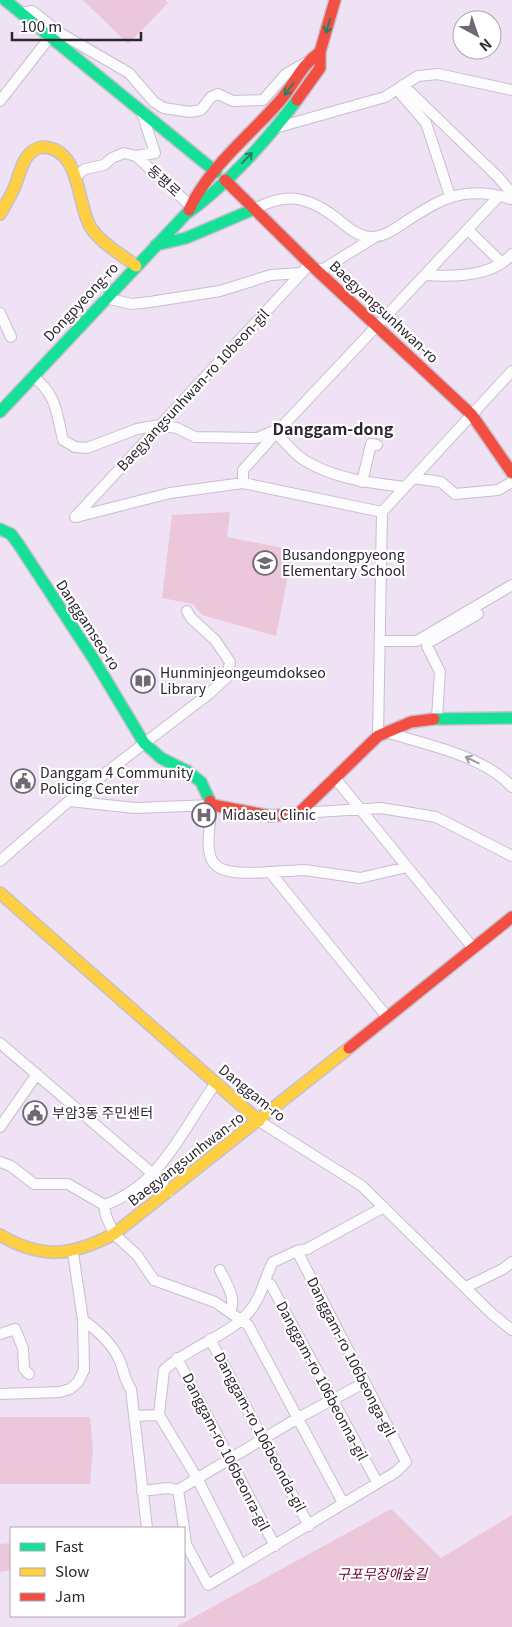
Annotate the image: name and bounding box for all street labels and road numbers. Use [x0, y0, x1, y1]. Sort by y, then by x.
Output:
street label: 동평로 [144, 160, 186, 201]
street label: Baegyangsunhwan-ro [326, 255, 443, 367]
street label: Dongpyeong-ro [38, 257, 122, 345]
street label: Baegyangsunhwan-ro 10beon-gil [112, 304, 273, 475]
street label: Danggamseo-ro [52, 575, 126, 673]
street label: Danggam-ro [215, 1059, 290, 1125]
street label: Baegyangsunhwan-ro [123, 1107, 248, 1210]
street label: Danggam-ro 106beonga-gil [303, 1273, 401, 1440]
street label: Danggam-ro 106beonna-gil [272, 1297, 373, 1464]
street label: Danggam-ro 106beonda-gil [210, 1348, 312, 1515]
street label: Danggam-ro 106beonra-gil [178, 1369, 275, 1534]

